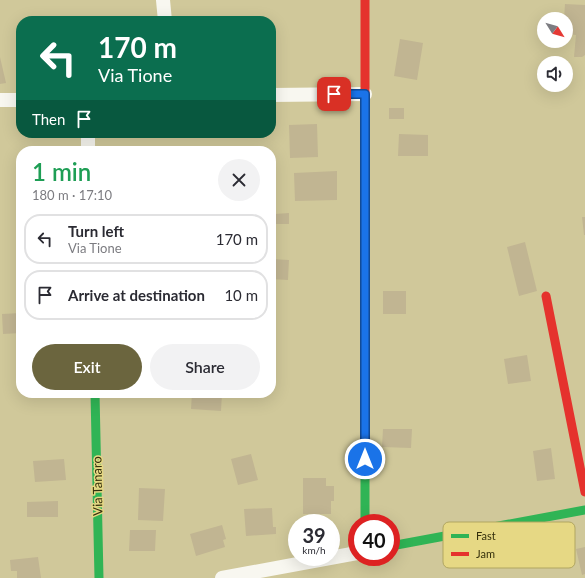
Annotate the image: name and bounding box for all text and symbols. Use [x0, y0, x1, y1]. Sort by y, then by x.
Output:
north arrow [537, 12, 573, 48]
map controls [537, 12, 573, 92]
text: 170 m [98, 30, 177, 64]
icon: left [32, 32, 84, 84]
button: sound [537, 56, 573, 92]
text: Via Tione [98, 64, 172, 86]
pin [317, 77, 351, 111]
icon: arrive [323, 83, 345, 105]
icon: arrive [73, 108, 95, 130]
text: Then [32, 110, 65, 128]
text: 1 min [32, 157, 91, 186]
button: close [218, 159, 260, 201]
text: 180 m · 17:10 [32, 187, 112, 203]
text: Turn left [68, 222, 124, 240]
icon: left [34, 228, 56, 250]
text: 170 m [216, 230, 258, 248]
text: Via Tione [68, 240, 122, 256]
icon: arrive [34, 284, 56, 306]
text: Arrive at destination [68, 286, 205, 304]
text: 10 m [224, 286, 258, 304]
button: Exit [32, 344, 142, 390]
button: Share [150, 344, 260, 390]
position arrow [344, 438, 386, 480]
street label: Via Tanaro [88, 456, 106, 516]
speed limit sign: 40 [348, 514, 400, 566]
legend [443, 522, 575, 568]
text: 39 [302, 523, 326, 547]
text: Fast [476, 529, 496, 542]
text: km/h [302, 544, 326, 556]
text: Jam [476, 547, 495, 560]

